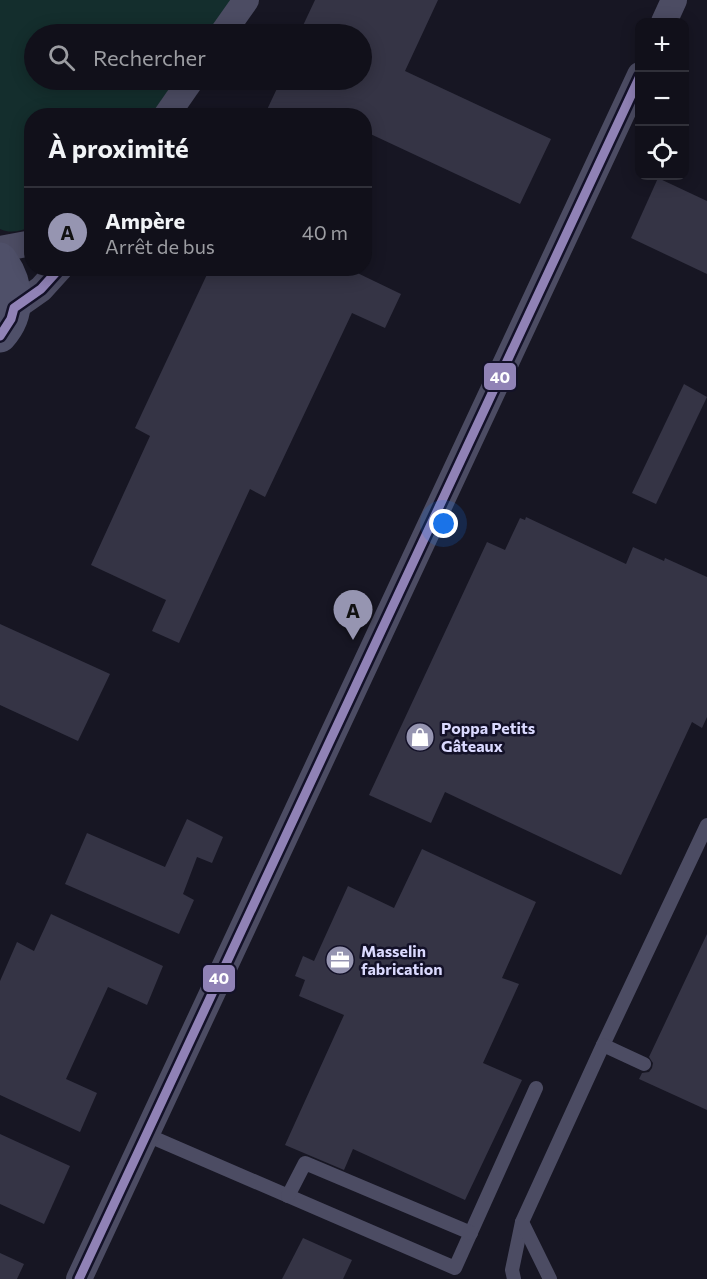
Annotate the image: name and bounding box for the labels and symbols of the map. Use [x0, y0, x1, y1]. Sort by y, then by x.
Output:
line badge: 40 [483, 362, 517, 391]
text: 40 [490, 367, 510, 386]
your location [429, 509, 458, 538]
pin: A [334, 590, 372, 640]
place label: Poppa Petits Gâteaux [441, 718, 535, 755]
shop icon: Poppa Petits Gâteaux [404, 721, 436, 753]
place label: Masselin fabrication [361, 941, 443, 978]
office icon: Masselin fabrication [324, 944, 356, 976]
line badge: 40 [202, 964, 236, 993]
text: 40 [209, 968, 229, 987]

